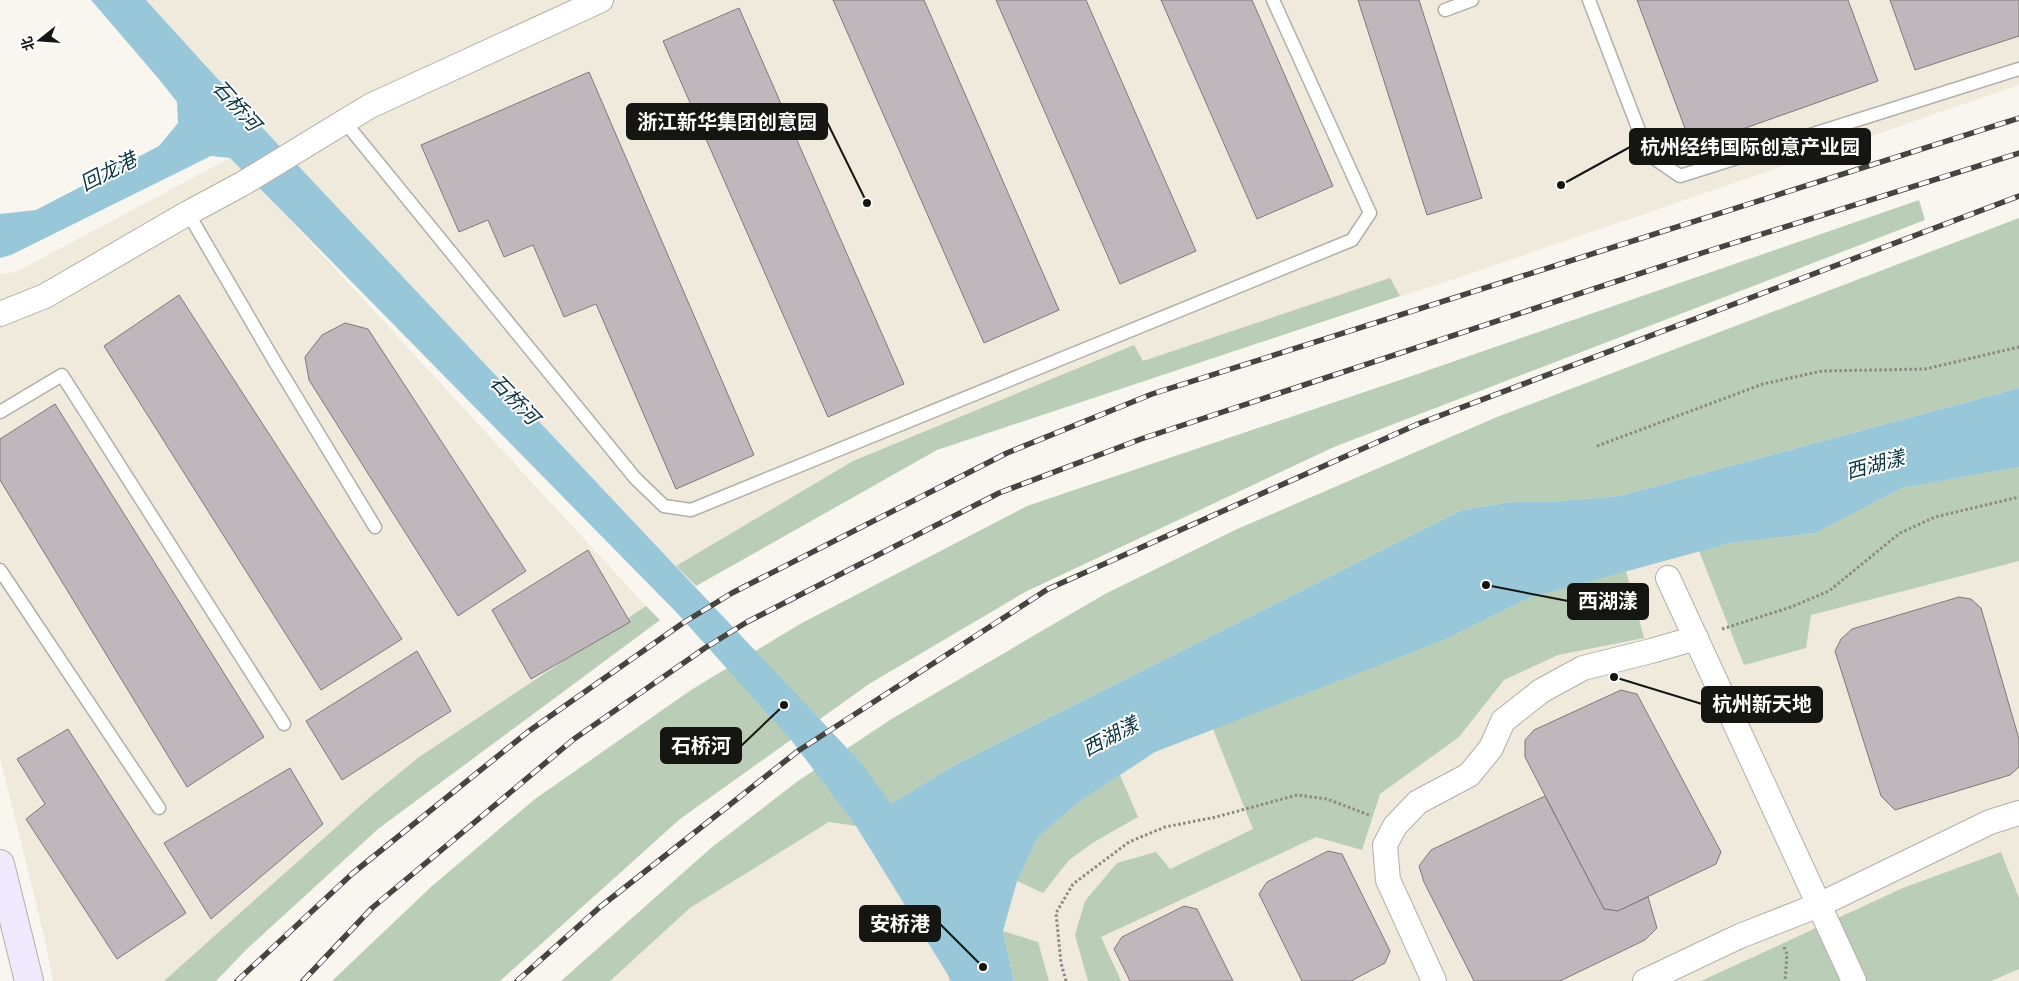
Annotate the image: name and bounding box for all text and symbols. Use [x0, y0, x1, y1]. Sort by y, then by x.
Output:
north arrow [15, 15, 65, 65]
text: 北 [15, 34, 39, 54]
water label: 石桥河 [205, 72, 271, 141]
callout: 浙江新华集团创意园 [627, 104, 827, 139]
text: 浙江新华集团创意园 [637, 106, 817, 137]
callout: 杭州经纬国际创意产业园 [1630, 129, 1870, 164]
text: 杭州经纬国际创意产业园 [1640, 131, 1860, 162]
water label: 回龙港 [74, 142, 144, 198]
water label: 石桥河 [483, 367, 550, 434]
water label: 西湖漾 [1842, 440, 1911, 487]
callout: 西湖漾 [1568, 584, 1648, 619]
text: 西湖漾 [1578, 585, 1638, 616]
callout: 杭州新天地 [1702, 687, 1822, 722]
text: 杭州新天地 [1712, 688, 1812, 719]
water label: 西湖漾 [1076, 707, 1146, 764]
callout: 石桥河 [661, 728, 741, 763]
text: 石桥河 [671, 730, 731, 761]
callout: 安桥港 [860, 906, 940, 941]
text: 安桥港 [870, 908, 930, 939]

